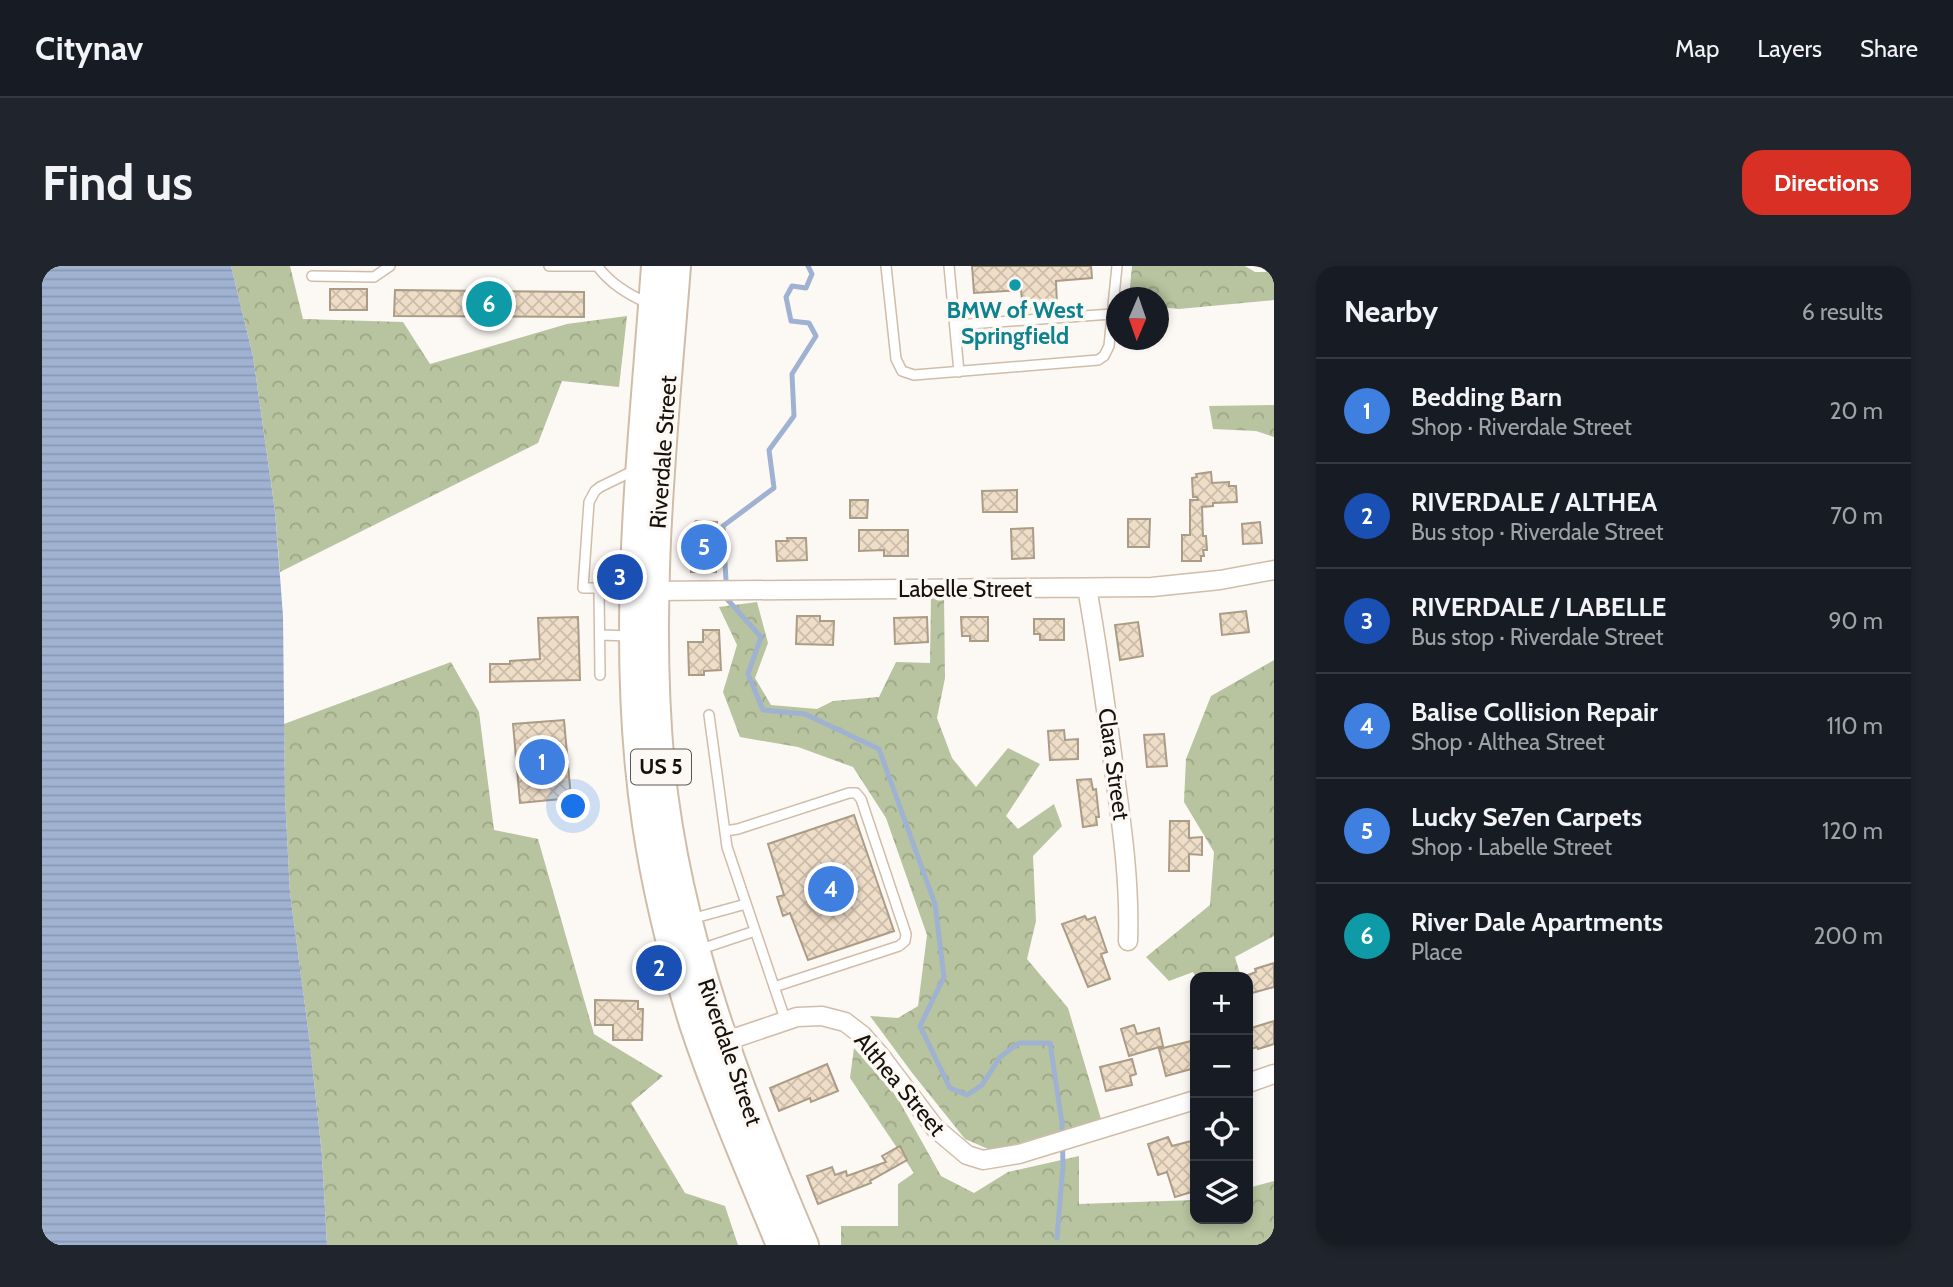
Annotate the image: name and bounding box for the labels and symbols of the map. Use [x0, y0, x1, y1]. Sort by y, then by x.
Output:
marker: BMW of West Springfield [1007, 277, 1023, 293]
pin: 6 [466, 278, 512, 330]
north arrow [1106, 287, 1169, 350]
place label: BMW of West Springfield [946, 296, 1084, 350]
street label: Riverdale Street [644, 374, 682, 530]
pin: 5 [681, 521, 727, 573]
pin: 3 [597, 551, 643, 603]
street label: Labelle Street [898, 575, 1032, 603]
street label: Clara Street [1092, 706, 1136, 822]
pin: 1 [519, 736, 565, 788]
road number: US 5 [631, 750, 691, 784]
your location [556, 789, 590, 823]
pin: 4 [808, 863, 854, 915]
pin: 2 [636, 942, 682, 994]
street label: Riverdale Street [692, 975, 768, 1129]
street label: Althea Street [849, 1026, 952, 1142]

